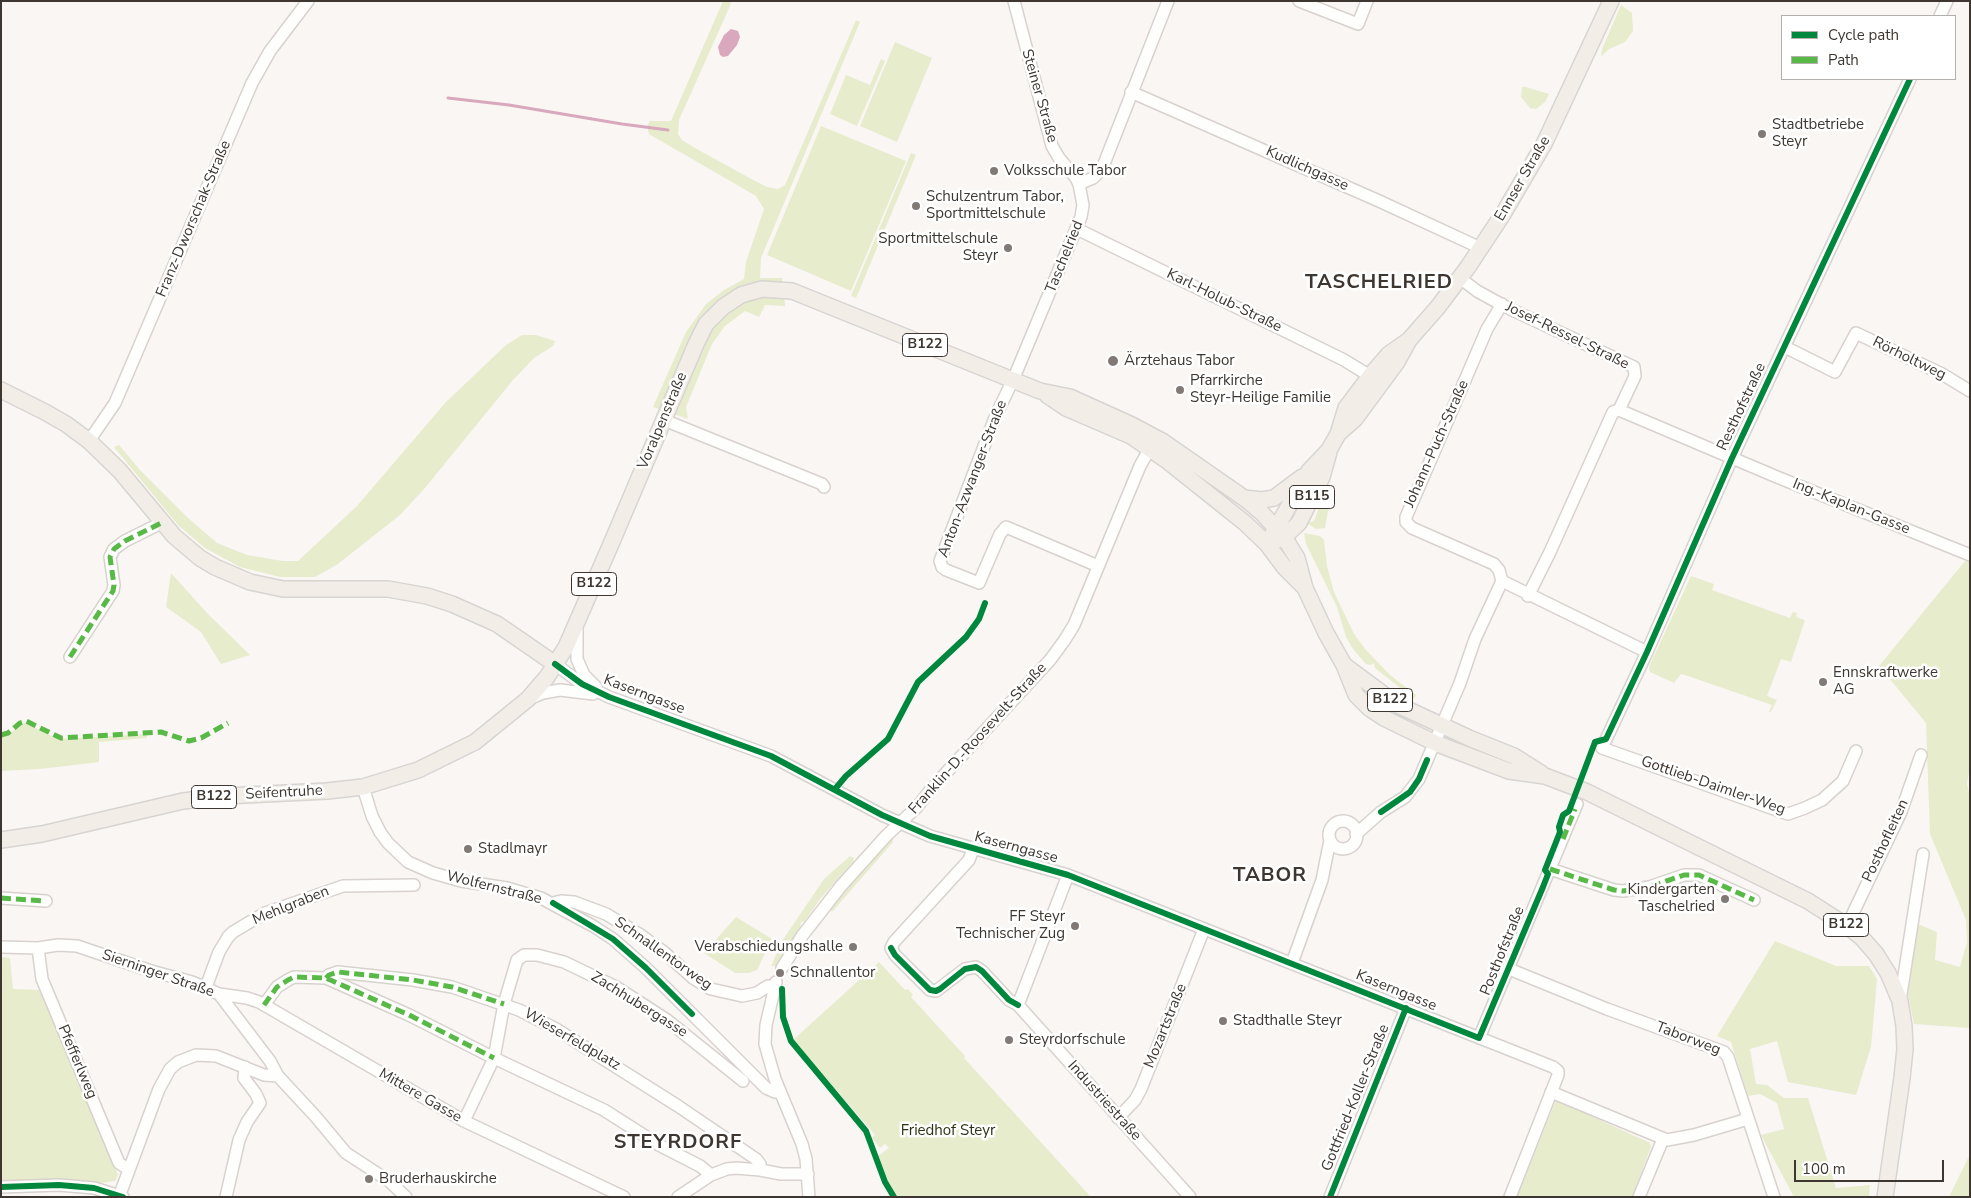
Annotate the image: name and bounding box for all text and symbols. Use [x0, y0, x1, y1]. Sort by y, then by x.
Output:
legend [1781, 15, 1956, 80]
text: Cycle path [1828, 25, 1899, 45]
street label: Steiner Straße [1017, 47, 1061, 145]
text: Path [1828, 50, 1859, 70]
place label: Stadtbetriebe Steyr [1772, 116, 1864, 151]
marker: Stadtbetriebe Steyr [1756, 128, 1768, 140]
street label: Ennser Straße [1491, 133, 1555, 225]
street label: Franz-Dworschak-Straße [153, 138, 235, 300]
street label: Kudlichgasse [1263, 143, 1351, 195]
place label: Volksschule Tabor [1004, 162, 1126, 180]
marker: Volksschule Tabor [988, 165, 1000, 177]
place label: Schulzentrum Tabor, Sportmittelschule [926, 188, 1064, 223]
marker: Schulzentrum Tabor, Sportmittelschule [910, 200, 922, 212]
street label: Taschelried [1042, 218, 1088, 296]
place label: Sportmittelschule Steyr [878, 230, 998, 265]
marker: Sportmittelschule Steyr [1002, 242, 1014, 254]
street label: Karl-Holub-Straße [1163, 265, 1285, 337]
district label: TASCHELRIED [1304, 271, 1454, 295]
street label: Josef-Ressel-Straße [1502, 298, 1632, 374]
road number: B122 [902, 334, 948, 356]
street label: Rörholtweg [1869, 334, 1949, 384]
place label: Ärztehaus Tabor [1124, 352, 1235, 370]
marker: Ärztehaus Tabor [1106, 354, 1120, 368]
street label: Resthofstraße [1714, 360, 1770, 454]
street label: Voralpenstraße [634, 370, 692, 472]
place label: Pfarrkirche Steyr-Heilige Familie [1190, 372, 1331, 407]
street label: Johann-Puch-Straße [1401, 378, 1473, 510]
marker: Pfarrkirche Steyr-Heilige Familie [1174, 384, 1186, 396]
street label: Anton-Azwanger-Straße [935, 398, 1011, 560]
street label: Ing.-Kaplan-Gasse [1790, 475, 1912, 539]
road number: B115 [1290, 486, 1334, 508]
road number: B122 [572, 572, 616, 596]
street label: Franklin-D.-Roosevelt-Straße [905, 660, 1051, 818]
place label: Ennskraftwerke AG [1833, 664, 1938, 699]
street label: Kaserngasse [601, 671, 687, 719]
marker: Ennskraftwerke AG [1817, 676, 1829, 688]
road number: B122 [1368, 688, 1412, 712]
street label: Gottlieb-Daimler-Weg [1638, 753, 1788, 819]
street label: Seifentruhe [245, 782, 323, 804]
road number: B122 [192, 786, 236, 809]
street label: Posthofleiten [1859, 797, 1913, 885]
street label: Kaserngasse [972, 828, 1060, 868]
place label: Stadlmayr [478, 840, 547, 858]
marker: Stadlmayr [462, 843, 474, 855]
district label: TABOR [1232, 864, 1308, 888]
street label: Wolfernstraße [444, 867, 544, 909]
place label: Kindergarten Taschelried [1627, 881, 1715, 916]
street label: Mehlgraben [250, 882, 332, 930]
marker: Kindergarten Taschelried [1719, 893, 1731, 905]
street label: Posthofstraße [1477, 904, 1529, 998]
place label: FF Steyr Technischer Zug [956, 908, 1065, 943]
street label: Schnallentorweg [611, 914, 715, 994]
road number: B122 [1824, 914, 1868, 936]
marker: FF Steyr Technischer Zug [1069, 920, 1081, 932]
place label: Verabschiedungshalle [694, 938, 843, 956]
marker: Verabschiedungshalle [847, 941, 859, 953]
street label: Sierninger Straße [100, 946, 216, 1002]
place label: Schnallentor [790, 964, 875, 982]
marker: Schnallentor [774, 967, 786, 979]
street label: Kaserngasse [1353, 967, 1439, 1015]
street label: Zachhubergasse [588, 968, 690, 1042]
street label: Mozartstraße [1141, 981, 1191, 1071]
street label: Wieserfeldplatz [521, 1005, 623, 1075]
place label: Stadthalle Steyr [1233, 1012, 1342, 1030]
marker: Stadthalle Steyr [1217, 1015, 1229, 1027]
street label: Taborweg [1653, 1018, 1723, 1060]
street label: Pfefferlweg [53, 1022, 101, 1102]
street label: Gottfried-Koller-Straße [1318, 1022, 1394, 1174]
place label: Steyrdorfschule [1019, 1031, 1125, 1049]
marker: Steyrdorfschule [1003, 1034, 1015, 1046]
street label: Industriestraße [1063, 1057, 1145, 1145]
street label: Mittere Gasse [375, 1065, 465, 1127]
park label: Friedhof Steyr [901, 1122, 995, 1140]
district label: STEYRDORF [613, 1131, 743, 1155]
scale bar [1796, 1150, 1946, 1182]
text: 100 m [1802, 1159, 1846, 1179]
place label: Bruderhauskirche [379, 1170, 497, 1188]
marker: Bruderhauskirche [363, 1173, 375, 1185]

